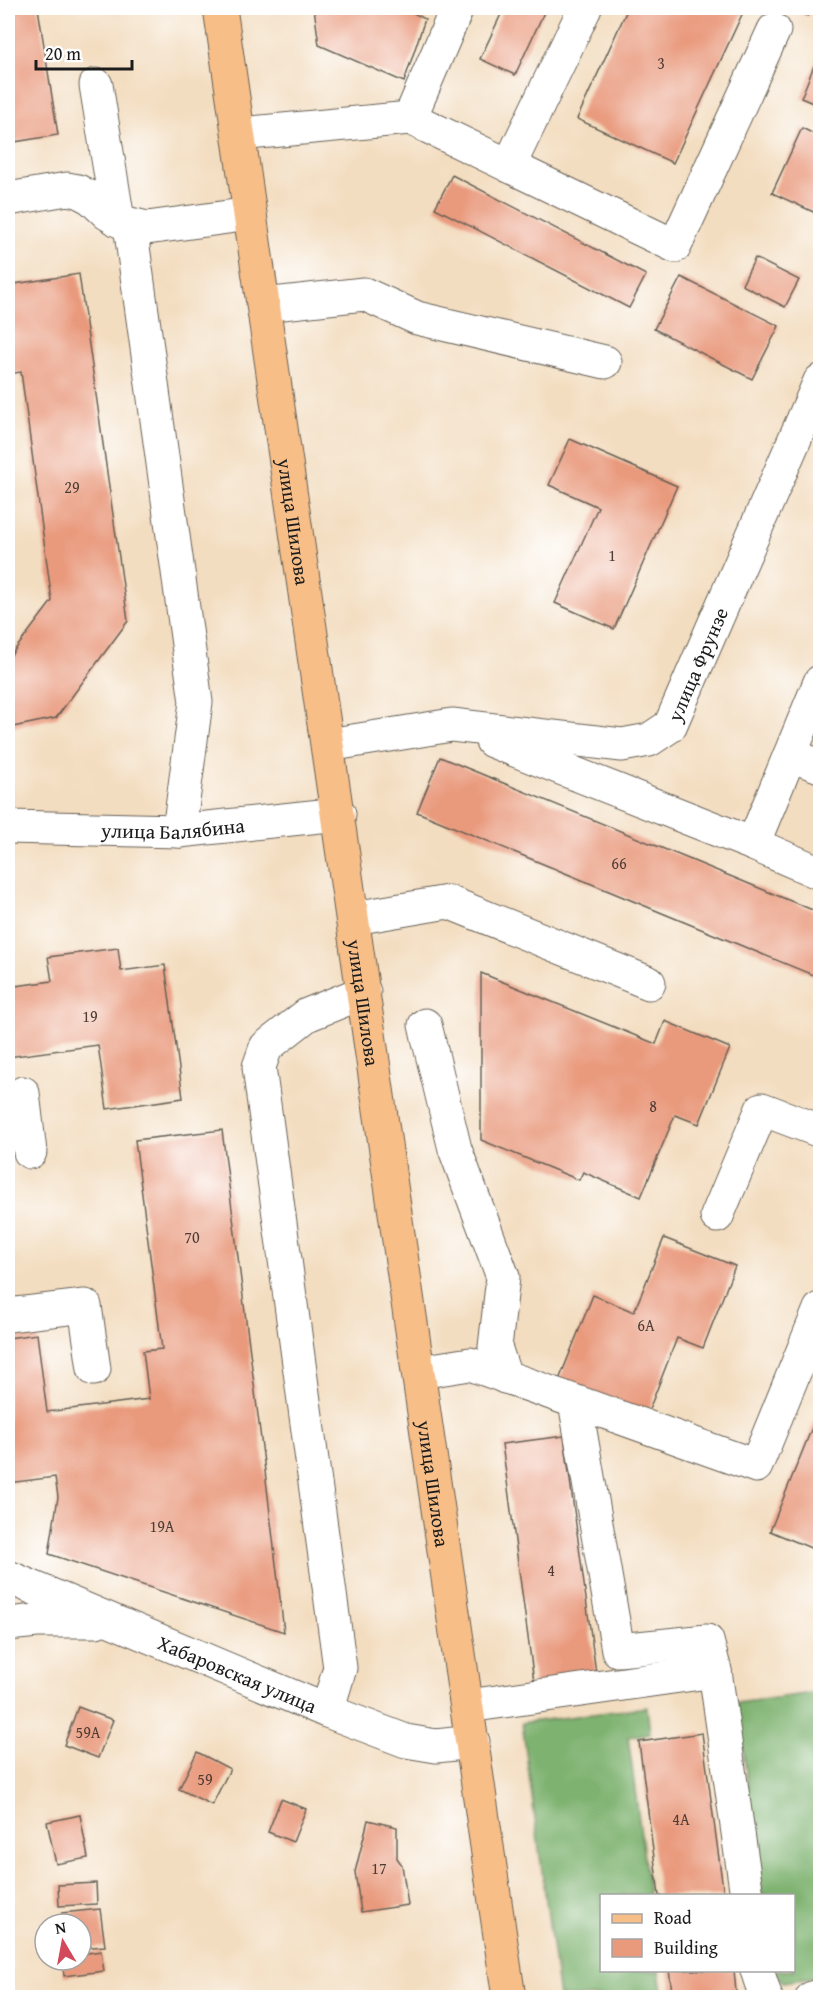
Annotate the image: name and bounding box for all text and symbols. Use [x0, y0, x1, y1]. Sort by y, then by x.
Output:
scale bar [36, 33, 132, 71]
text: 20 m [45, 40, 81, 67]
house number: 3 [657, 51, 665, 75]
street label: улица Шилова [271, 455, 318, 587]
house number: 29 [64, 475, 80, 499]
house number: 1 [608, 543, 616, 567]
street label: улица Фрунзе [659, 602, 735, 727]
street label: улица Балябина [100, 810, 246, 846]
house number: 66 [611, 851, 627, 875]
street label: улица Шилова [341, 936, 388, 1068]
house number: 19 [82, 1004, 98, 1028]
house number: 8 [649, 1094, 657, 1118]
house number: 70 [184, 1225, 200, 1249]
house number: 6А [637, 1313, 655, 1337]
street label: улица Шилова [411, 1417, 458, 1549]
house number: 19А [149, 1514, 175, 1538]
house number: 4 [547, 1558, 555, 1582]
street label: Хабаровская улица [154, 1627, 322, 1720]
house number: 59А [75, 1720, 101, 1744]
house number: 59 [197, 1767, 213, 1791]
house number: 4А [672, 1807, 690, 1831]
house number: 17 [371, 1856, 387, 1880]
legend [600, 1894, 795, 1972]
text: Road [654, 1904, 692, 1931]
north arrow [33, 1912, 93, 1972]
text: N [53, 1914, 68, 1940]
text: Building [654, 1934, 718, 1961]

